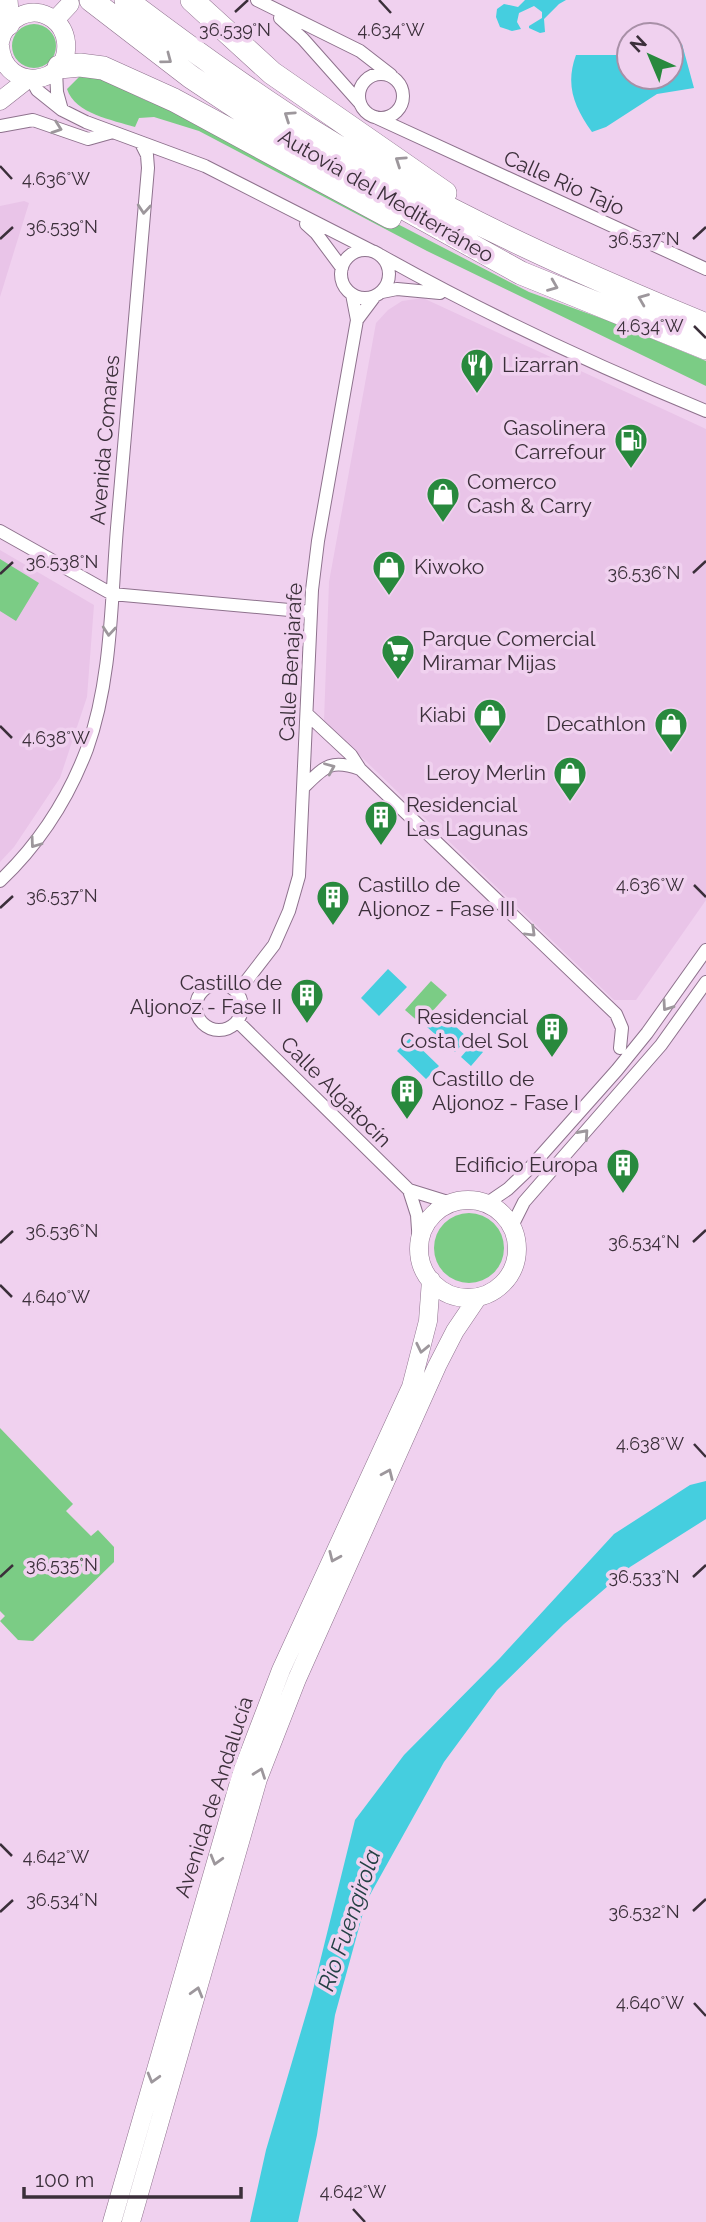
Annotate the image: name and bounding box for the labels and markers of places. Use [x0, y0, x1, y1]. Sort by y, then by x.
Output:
restaurant icon: Lizarran [458, 346, 496, 395]
place label: Lizarran [502, 352, 579, 377]
place label: Gasolinera Carrefour [503, 415, 607, 464]
fuel station icon: Gasolinera Carrefour [612, 421, 650, 470]
place label: Comerco Cash & Carry [467, 469, 592, 518]
shop icon: Comerco Cash & Carry [424, 475, 462, 524]
shop icon: Kiwoko [370, 548, 408, 597]
place label: Kiwoko [414, 554, 484, 579]
place label: Parque Comercial Miramar Mijas [422, 626, 596, 675]
supermarket icon: Parque Comercial Miramar Mijas [379, 632, 417, 681]
shop icon: Kiabi [471, 696, 509, 745]
place label: Kiabi [419, 702, 466, 727]
shop icon: Decathlon [652, 705, 690, 754]
place label: Decathlon [546, 711, 646, 736]
shop icon: Leroy Merlin [551, 754, 589, 803]
place label: Leroy Merlin [426, 760, 546, 785]
place label: Residencial Las Lagunas [406, 792, 528, 841]
building icon: Residencial Las Lagunas [362, 798, 400, 847]
place label: Castillo de Aljonoz - Fase III [358, 872, 515, 921]
building icon: Castillo de Aljonoz - Fase III [314, 878, 352, 927]
place label: Castillo de Aljonoz - Fase II [130, 970, 282, 1019]
building icon: Castillo de Aljonoz - Fase II [288, 976, 326, 1025]
place label: Residencial Costa del Sol [400, 1004, 528, 1053]
building icon: Residencial Costa del Sol [533, 1010, 571, 1059]
place label: Castillo de Aljonoz - Fase I [432, 1066, 579, 1115]
building icon: Castillo de Aljonoz - Fase I [388, 1072, 426, 1121]
building icon: Edificio Europa [604, 1146, 642, 1195]
place label: Edificio Europa [454, 1152, 598, 1177]

